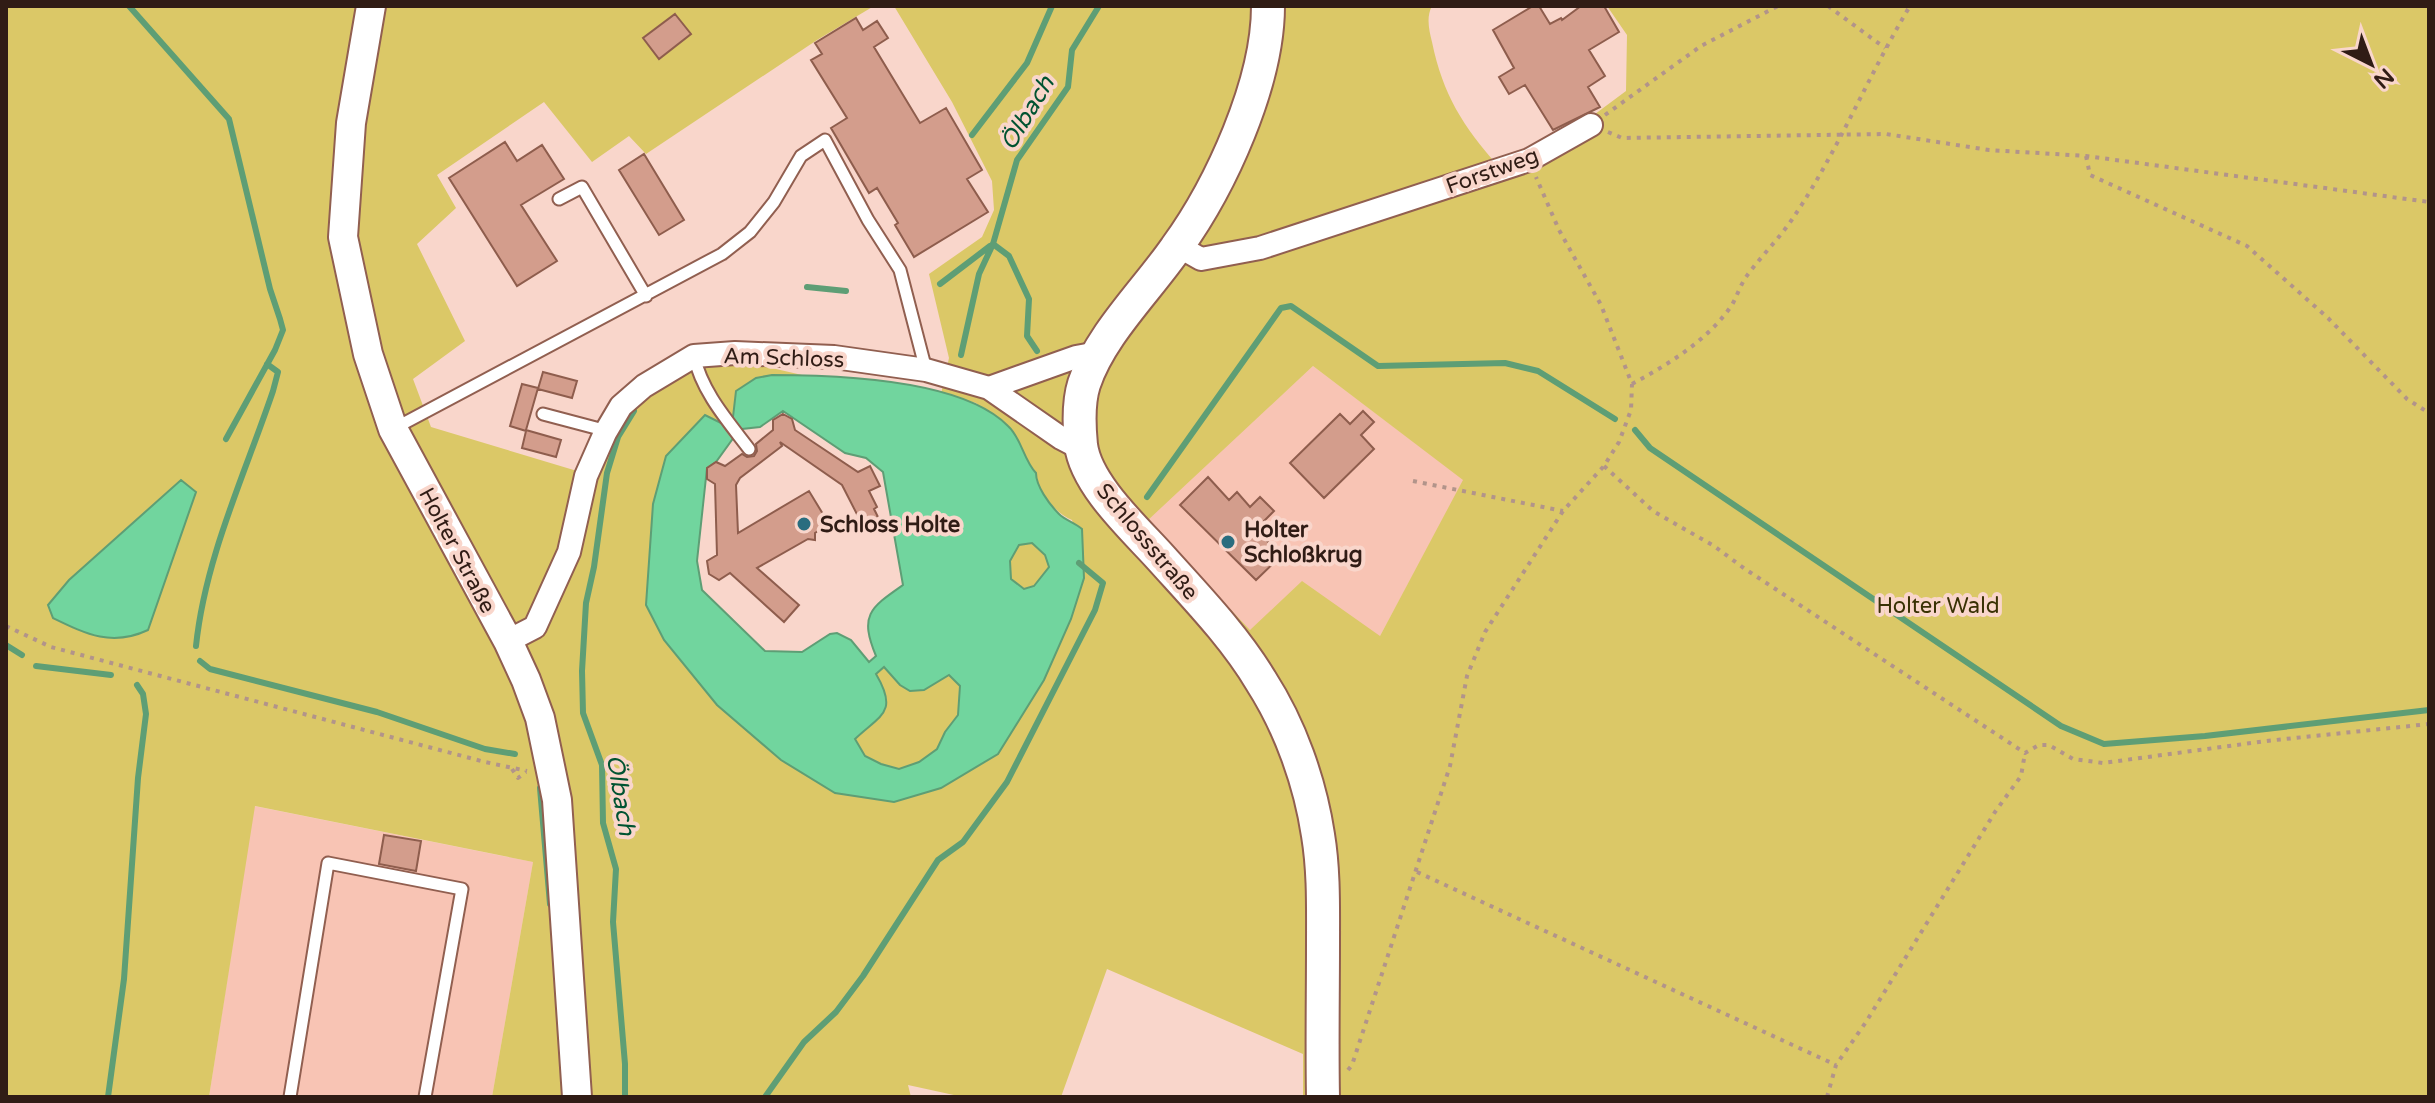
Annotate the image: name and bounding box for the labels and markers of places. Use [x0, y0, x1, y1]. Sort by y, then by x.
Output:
place label: Schloss Holte [820, 512, 960, 538]
marker: Schloss Holte [795, 515, 813, 533]
place label: Holter Schloßkrug [1244, 517, 1363, 568]
marker: Holter Schloßkrug [1219, 533, 1237, 551]

